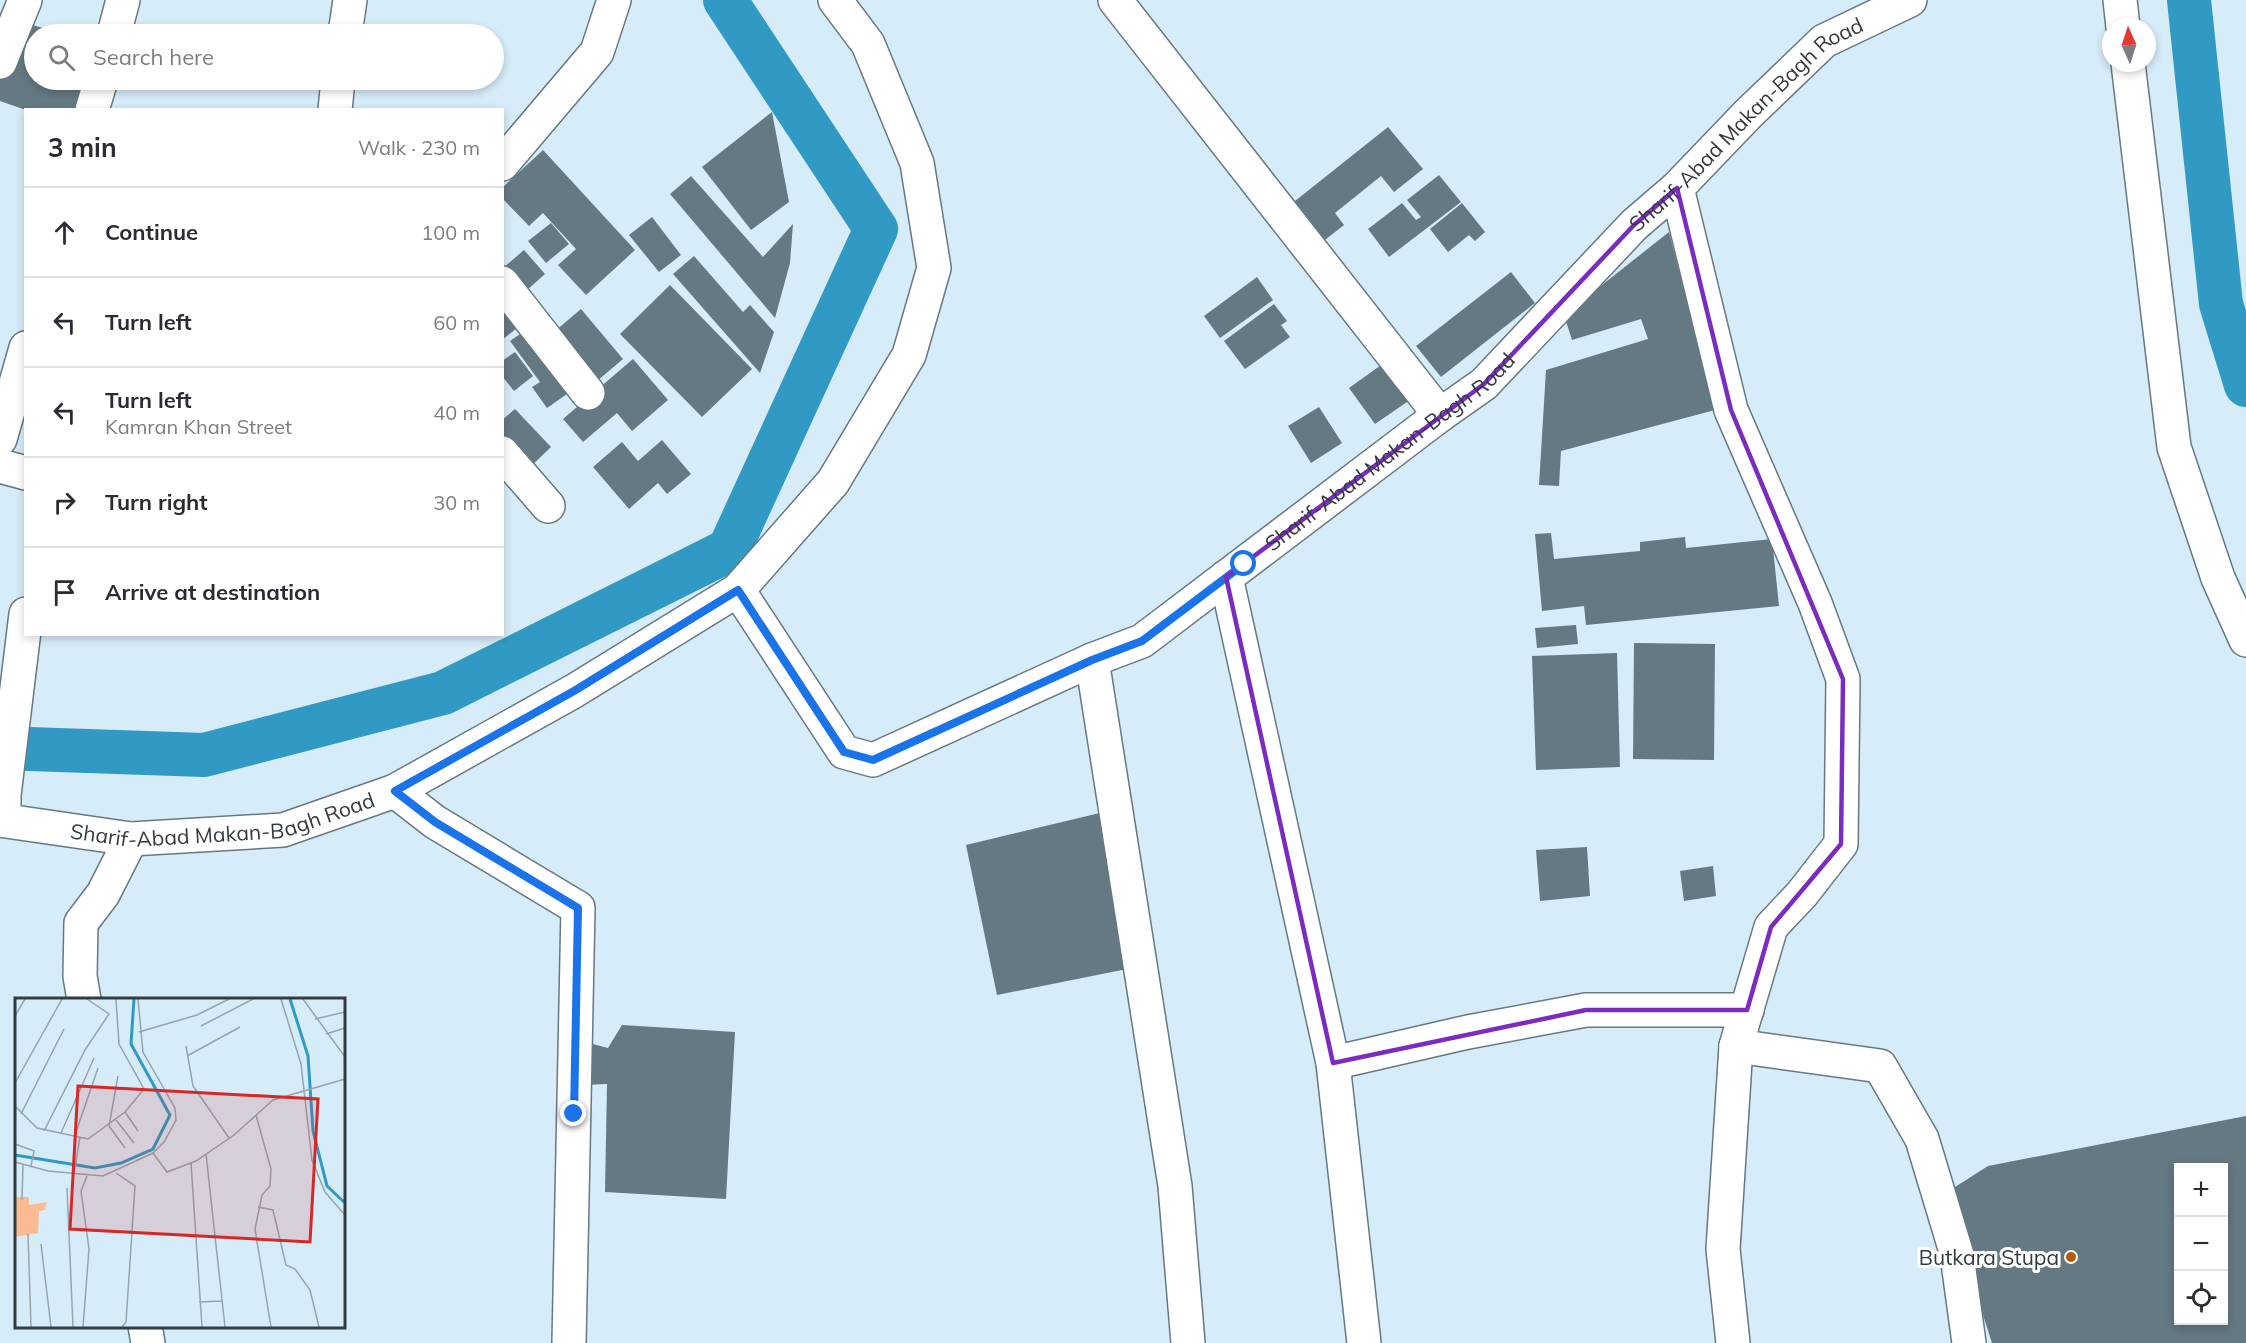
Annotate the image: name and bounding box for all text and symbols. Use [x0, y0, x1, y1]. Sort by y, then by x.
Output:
street label: Sharif-Abad Makan-Bagh Road [1623, 11, 1867, 237]
north arrow [2102, 18, 2156, 72]
search box [24, 24, 504, 90]
icon: search [45, 41, 78, 74]
text: Search here [93, 43, 214, 71]
text: 3 min [48, 131, 117, 164]
text: Walk · 230 m [358, 135, 480, 160]
icon: ahead [48, 216, 81, 249]
text: Continue [105, 218, 198, 246]
text: 100 m [421, 220, 480, 245]
icon: left [48, 306, 81, 339]
text: Turn left [105, 308, 192, 336]
text: 60 m [433, 310, 480, 335]
street label: Sharif-Abad Makan-Bagh Road [1260, 347, 1520, 556]
text: Turn left [105, 386, 192, 414]
icon: left [48, 396, 81, 429]
text: 40 m [433, 400, 480, 425]
text: Kamran Khan Street [105, 414, 292, 439]
icon: right [48, 486, 81, 519]
text: Turn right [105, 488, 208, 516]
text: 30 m [433, 490, 480, 515]
route start [1230, 550, 1256, 576]
icon: arrive [48, 576, 81, 609]
text: Arrive at destination [105, 578, 320, 606]
street label: Sharif-Abad Makan-Bagh Road [69, 786, 378, 852]
inset map [15, 998, 345, 1328]
route end [560, 1100, 586, 1126]
map controls [2174, 1163, 2228, 1325]
button: + [2174, 1163, 2228, 1217]
button: − [2174, 1217, 2228, 1271]
place label: Butkara Stupa [1919, 1244, 2059, 1270]
marker: Butkara Stupa [2064, 1250, 2078, 1264]
button: locate [2174, 1271, 2228, 1325]

